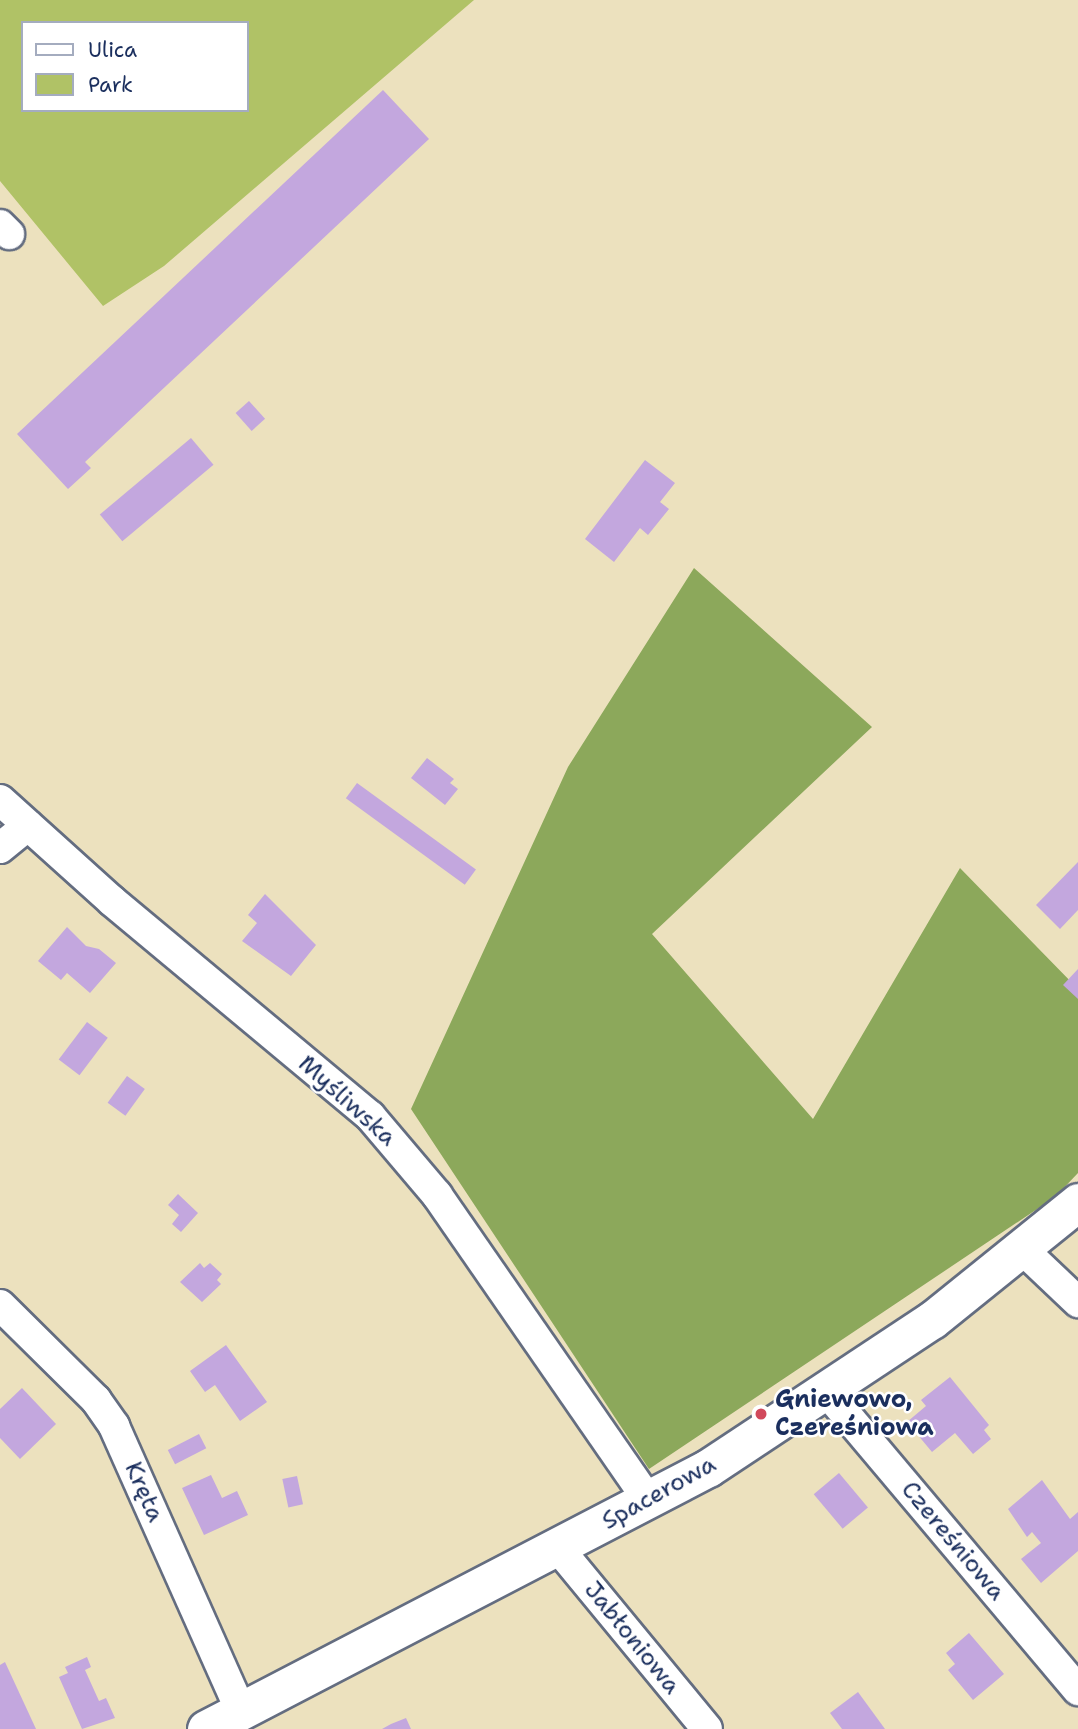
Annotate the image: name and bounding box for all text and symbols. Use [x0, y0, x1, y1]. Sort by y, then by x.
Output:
legend [21, 21, 248, 112]
text: Ulica [88, 36, 137, 64]
text: Park [88, 71, 133, 99]
street label: Myśliwska [292, 1050, 402, 1152]
place label: Gniewowo, Czereśniowa [775, 1386, 934, 1442]
marker: Gniewowo, Czereśniowa [753, 1406, 769, 1422]
street label: Spacerowa [597, 1450, 721, 1536]
street label: Kręta [118, 1458, 170, 1526]
street label: Czereśniowa [895, 1476, 1011, 1606]
street label: Jabłoniowa [578, 1576, 686, 1700]

